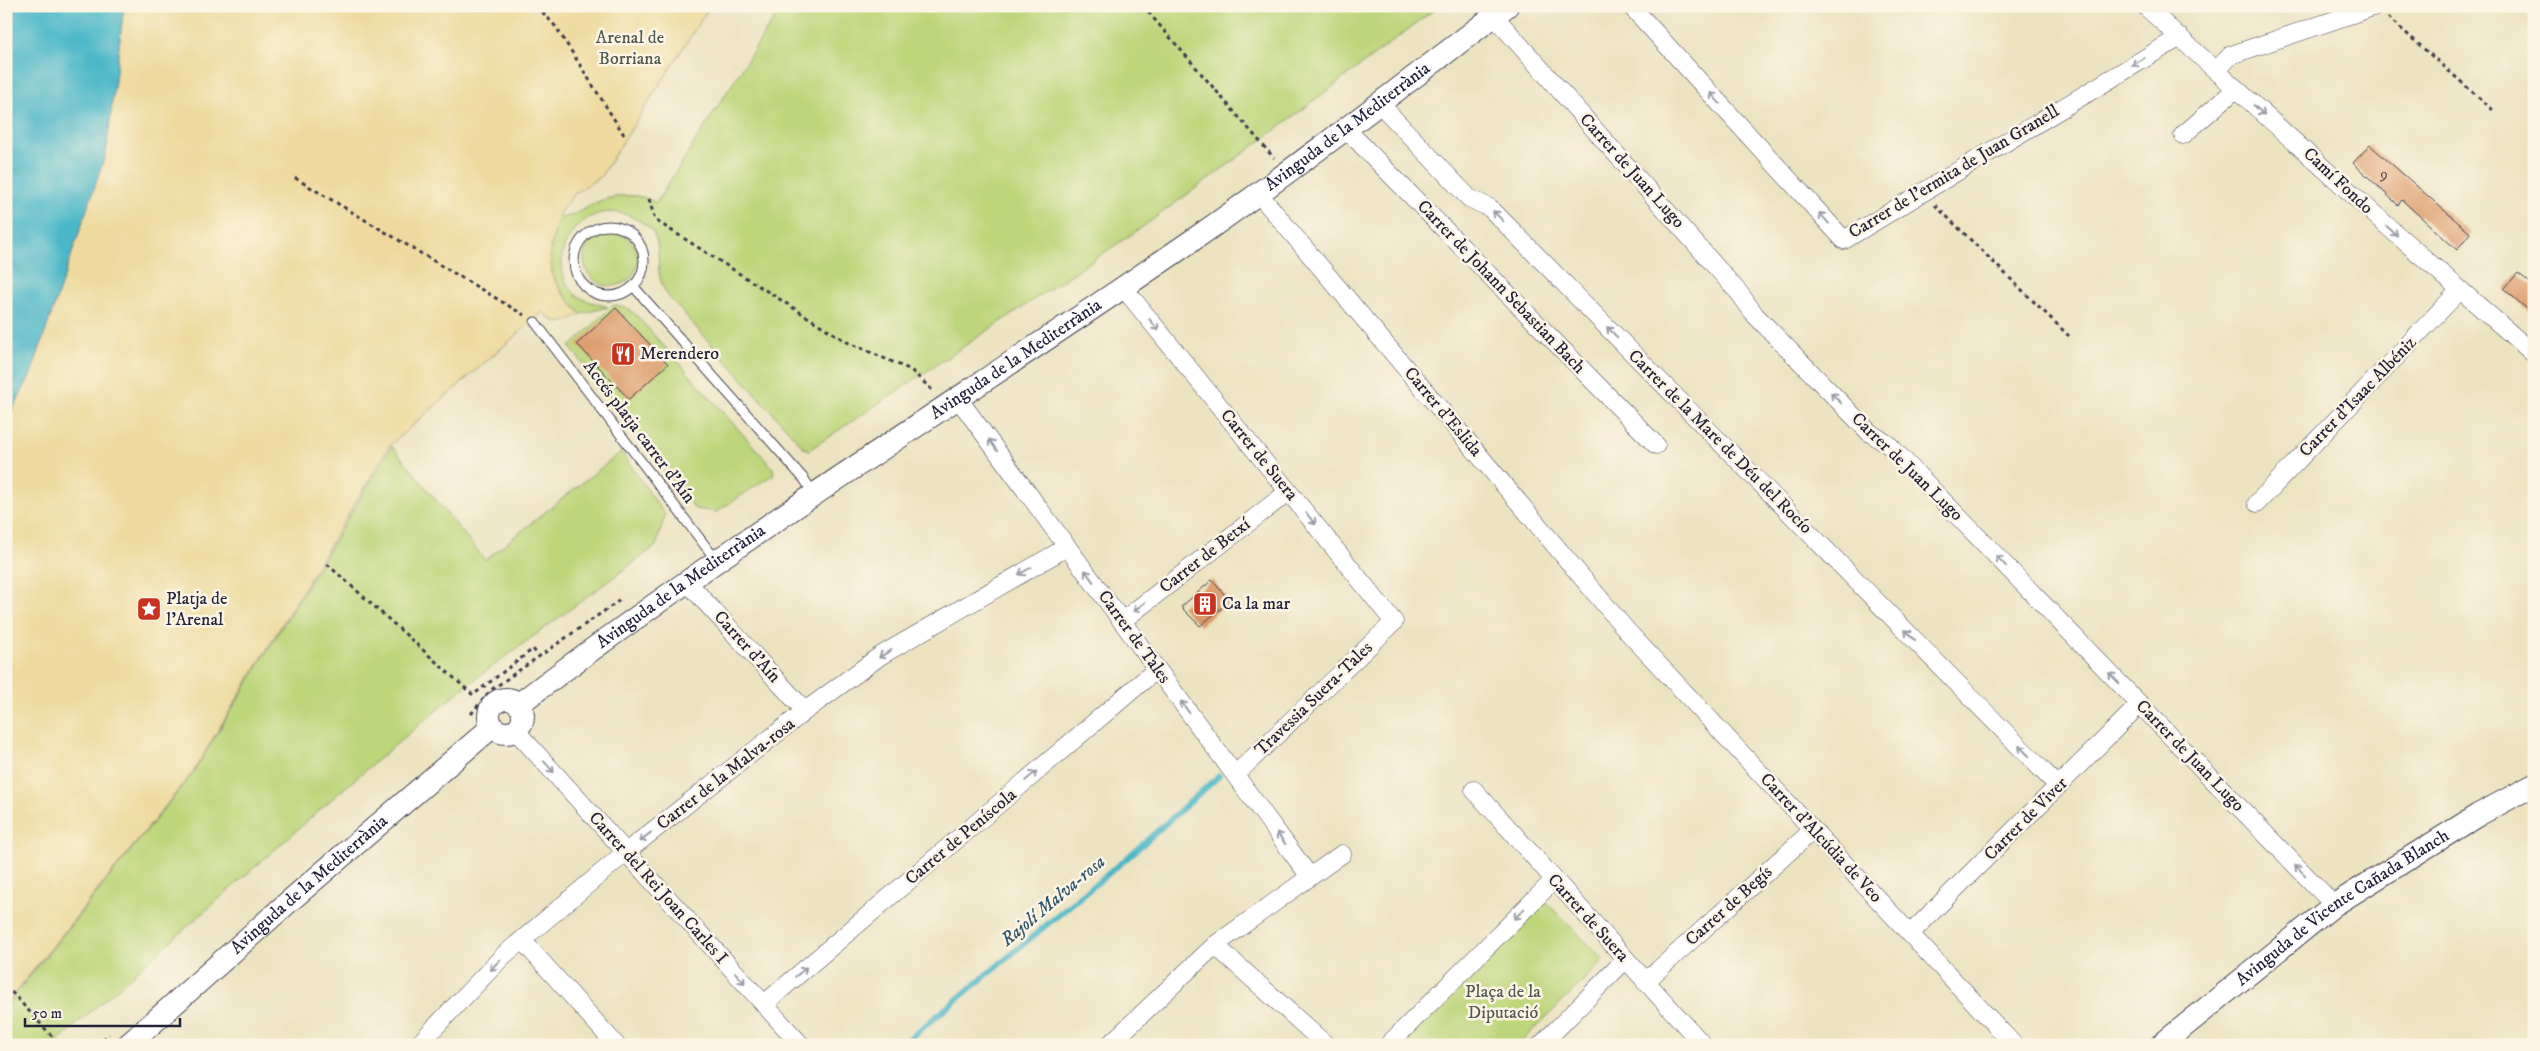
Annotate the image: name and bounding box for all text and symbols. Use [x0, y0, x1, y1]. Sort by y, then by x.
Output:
park label: Arenal de Borriana [596, 27, 664, 70]
street label: Avinguda de la Mediterrània [1260, 57, 1435, 196]
one-way arrow [2131, 58, 2145, 68]
one-way arrow [1709, 92, 1721, 105]
street label: Carrer de l'ermita de Juan Granell [1845, 100, 2064, 244]
one-way arrow [2253, 104, 2266, 116]
street label: Carrer de Juan Lugo [1575, 109, 1689, 233]
street label: Camí Fondo [2298, 143, 2378, 219]
house number: 9 [2379, 165, 2388, 184]
street label: Carrer de Johann Sebastian Bach [1412, 196, 1590, 379]
one-way arrow [1492, 210, 1504, 222]
one-way arrow [1818, 212, 1830, 225]
one-way arrow [2386, 225, 2399, 237]
street label: Avinguda de la Mediterrània [926, 294, 1106, 424]
one-way arrow [1148, 318, 1159, 331]
one-way arrow [1606, 326, 1618, 338]
street label: Carrer d'Isaac Albéniz [2295, 332, 2421, 462]
restaurant icon: Merendero [610, 341, 636, 367]
place label: Merendero [640, 343, 719, 365]
street label: Carrer de la Mare de Déu del Rocío [1623, 345, 1817, 539]
street label: Accés platja carrer d'Aín [578, 356, 700, 508]
street label: Carrer d'Eslida [1399, 363, 1487, 461]
one-way arrow [1830, 392, 1842, 404]
street label: Carrer de Suera [1215, 405, 1303, 505]
street label: Carrer de Juan Lugo [1847, 408, 1968, 526]
one-way arrow [987, 439, 998, 452]
street label: Carrer de Betxí [1155, 513, 1256, 598]
one-way arrow [1305, 513, 1316, 526]
street label: Avinguda de la Mediterrània [592, 520, 770, 654]
one-way arrow [1995, 555, 2007, 567]
one-way arrow [1019, 567, 1033, 577]
one-way arrow [1083, 570, 1094, 583]
street label: Carrer de Tales [1093, 586, 1175, 688]
place label: Platja de l'Arenal [166, 588, 227, 631]
building icon: Ca la mar [1192, 591, 1218, 617]
place label: Ca la mar [1222, 593, 1291, 615]
place icon: Platja de l'Arenal [136, 596, 162, 622]
one-way arrow [1133, 602, 1146, 613]
street label: Carrer d'Aín [709, 606, 786, 688]
one-way arrow [1904, 629, 1916, 641]
street label: Travessia Suera-Tales [1251, 637, 1377, 761]
one-way arrow [878, 648, 892, 659]
one-way arrow [2108, 671, 2120, 684]
street label: Carrer de Juan Lugo [2131, 696, 2249, 817]
one-way arrow [1180, 700, 1190, 714]
street label: Carrer de la Malva-rosa [652, 713, 800, 835]
one-way arrow [2018, 745, 2030, 757]
one-way arrow [543, 761, 555, 774]
street label: Carrer d'Alcúdia de Veo [1755, 769, 1887, 908]
one-way arrow [1025, 771, 1038, 782]
street label: Carrer de Viver [1980, 772, 2073, 865]
street label: Carrer de Peníscola [901, 784, 1021, 890]
street label: Carrer del Rei Joan Carles I [584, 807, 732, 969]
street label: Avinguda de la Mediterrània [226, 810, 393, 959]
street label: Avinguda de Vicente Cañada Blanch [2231, 824, 2454, 991]
one-way arrow [1276, 831, 1286, 845]
one-way arrow [639, 832, 652, 843]
water label: Rajolí Malva-rosa [995, 851, 1110, 952]
street label: Carrer de Begís [1681, 861, 1777, 951]
one-way arrow [2294, 864, 2306, 876]
street label: Carrer de Suera [1543, 869, 1634, 967]
one-way arrow [1513, 908, 1525, 920]
one-way arrow [489, 959, 501, 972]
one-way arrow [795, 967, 808, 978]
one-way arrow [734, 972, 746, 985]
park label: Plaça de la Diputació [1465, 981, 1541, 1024]
scale bar [25, 996, 180, 1028]
text: 50 m [32, 1004, 62, 1023]

